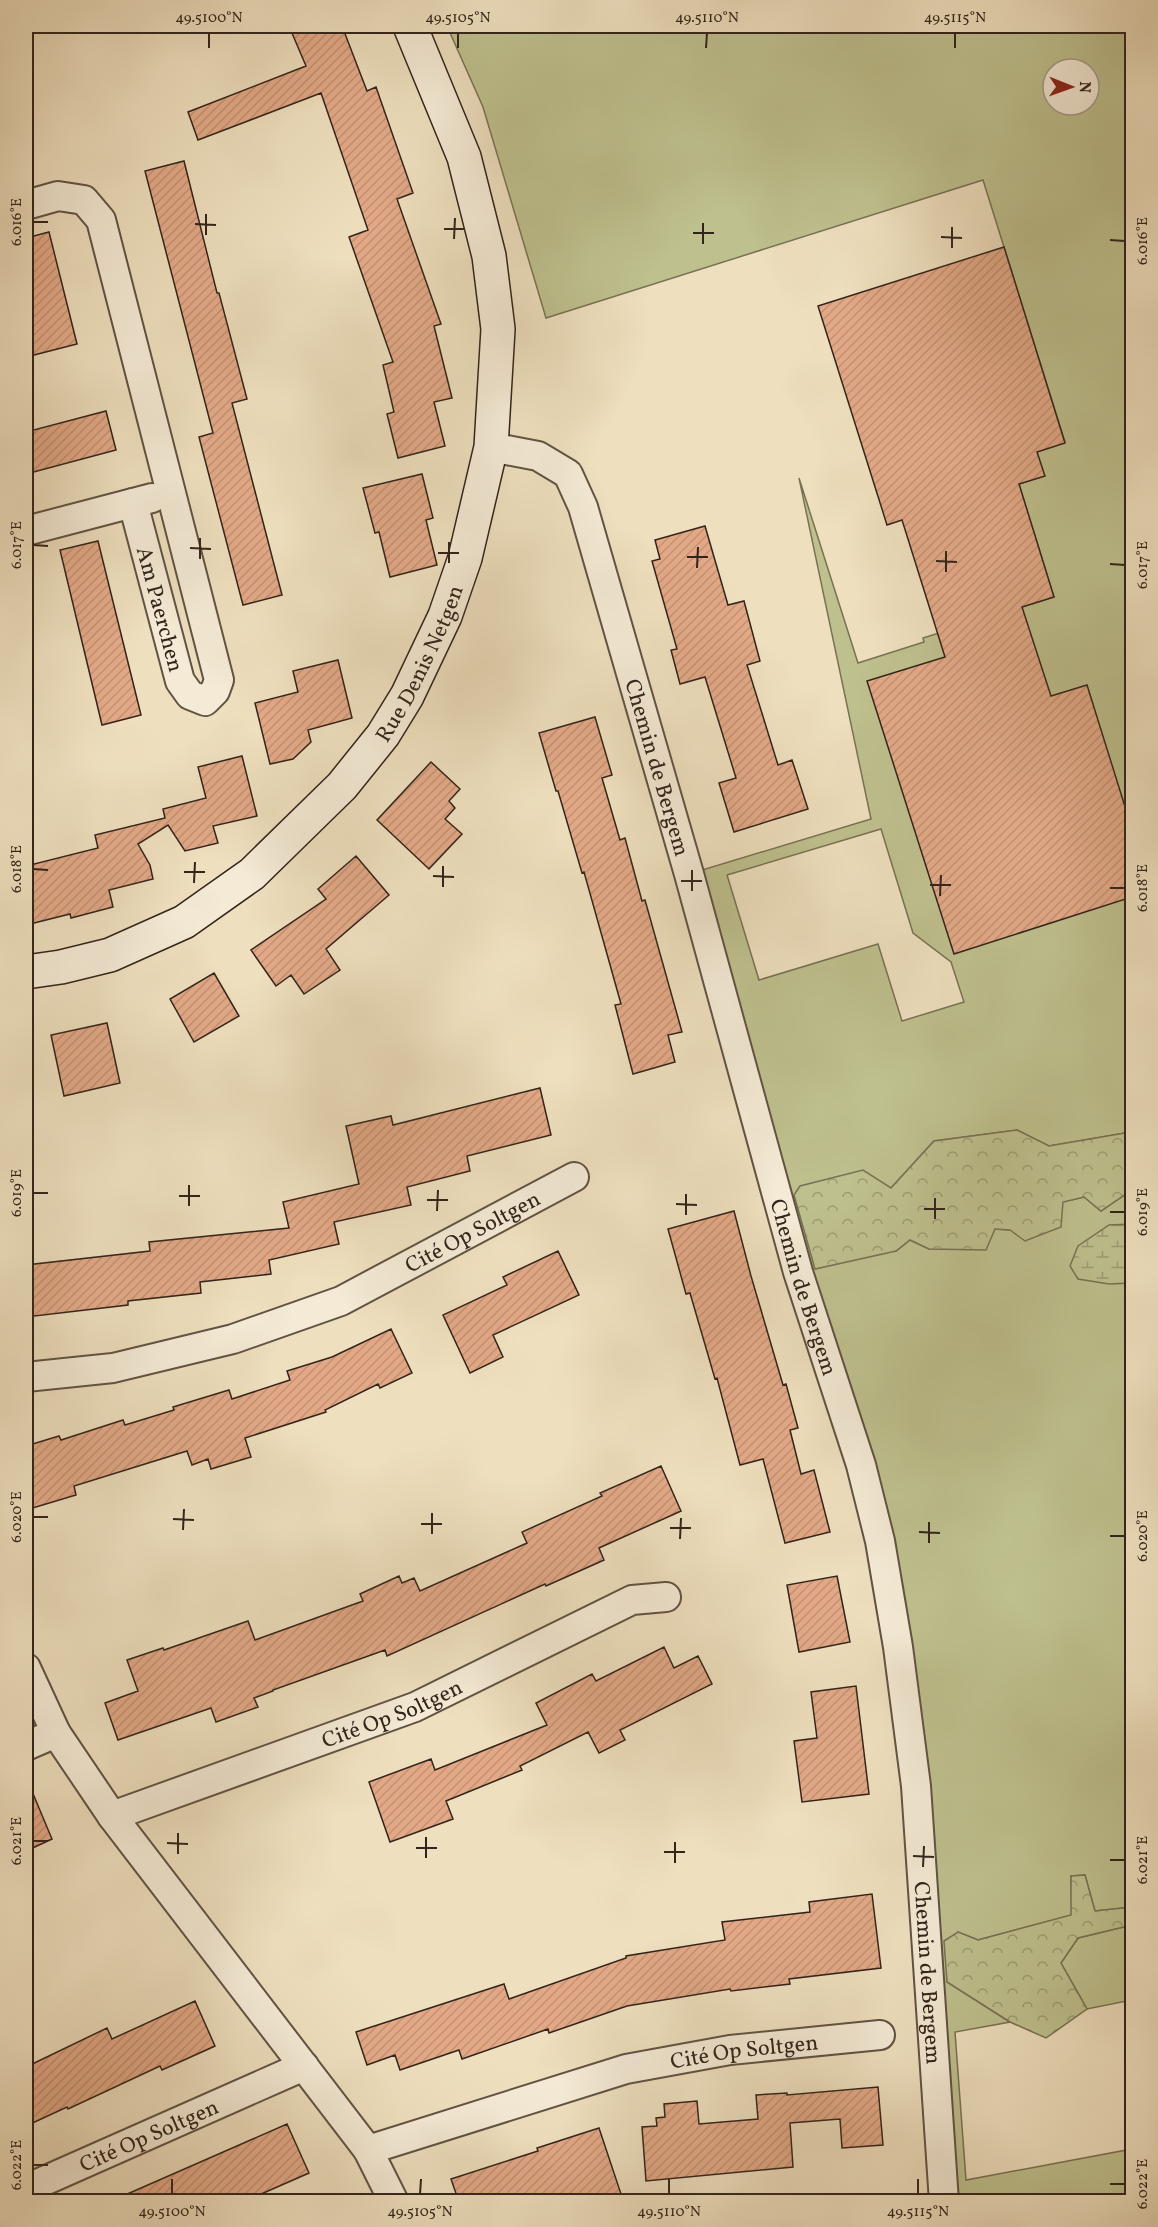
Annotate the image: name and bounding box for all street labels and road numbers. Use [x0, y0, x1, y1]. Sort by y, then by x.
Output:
street label: Am Paerchen [127, 543, 190, 676]
street label: Rue Denis Netgen [369, 581, 472, 749]
street label: Chemin de Bergem [615, 676, 696, 860]
street label: Cité Op Soltgen [400, 1185, 547, 1282]
street label: Chemin de Bergem [761, 1196, 844, 1380]
street label: Cité Op Soltgen [318, 1673, 468, 1757]
street label: Chemin de Bergem [904, 1880, 948, 2065]
street label: Cité Op Soltgen [668, 2028, 820, 2079]
street label: Cité Op Soltgen [75, 2093, 224, 2181]

